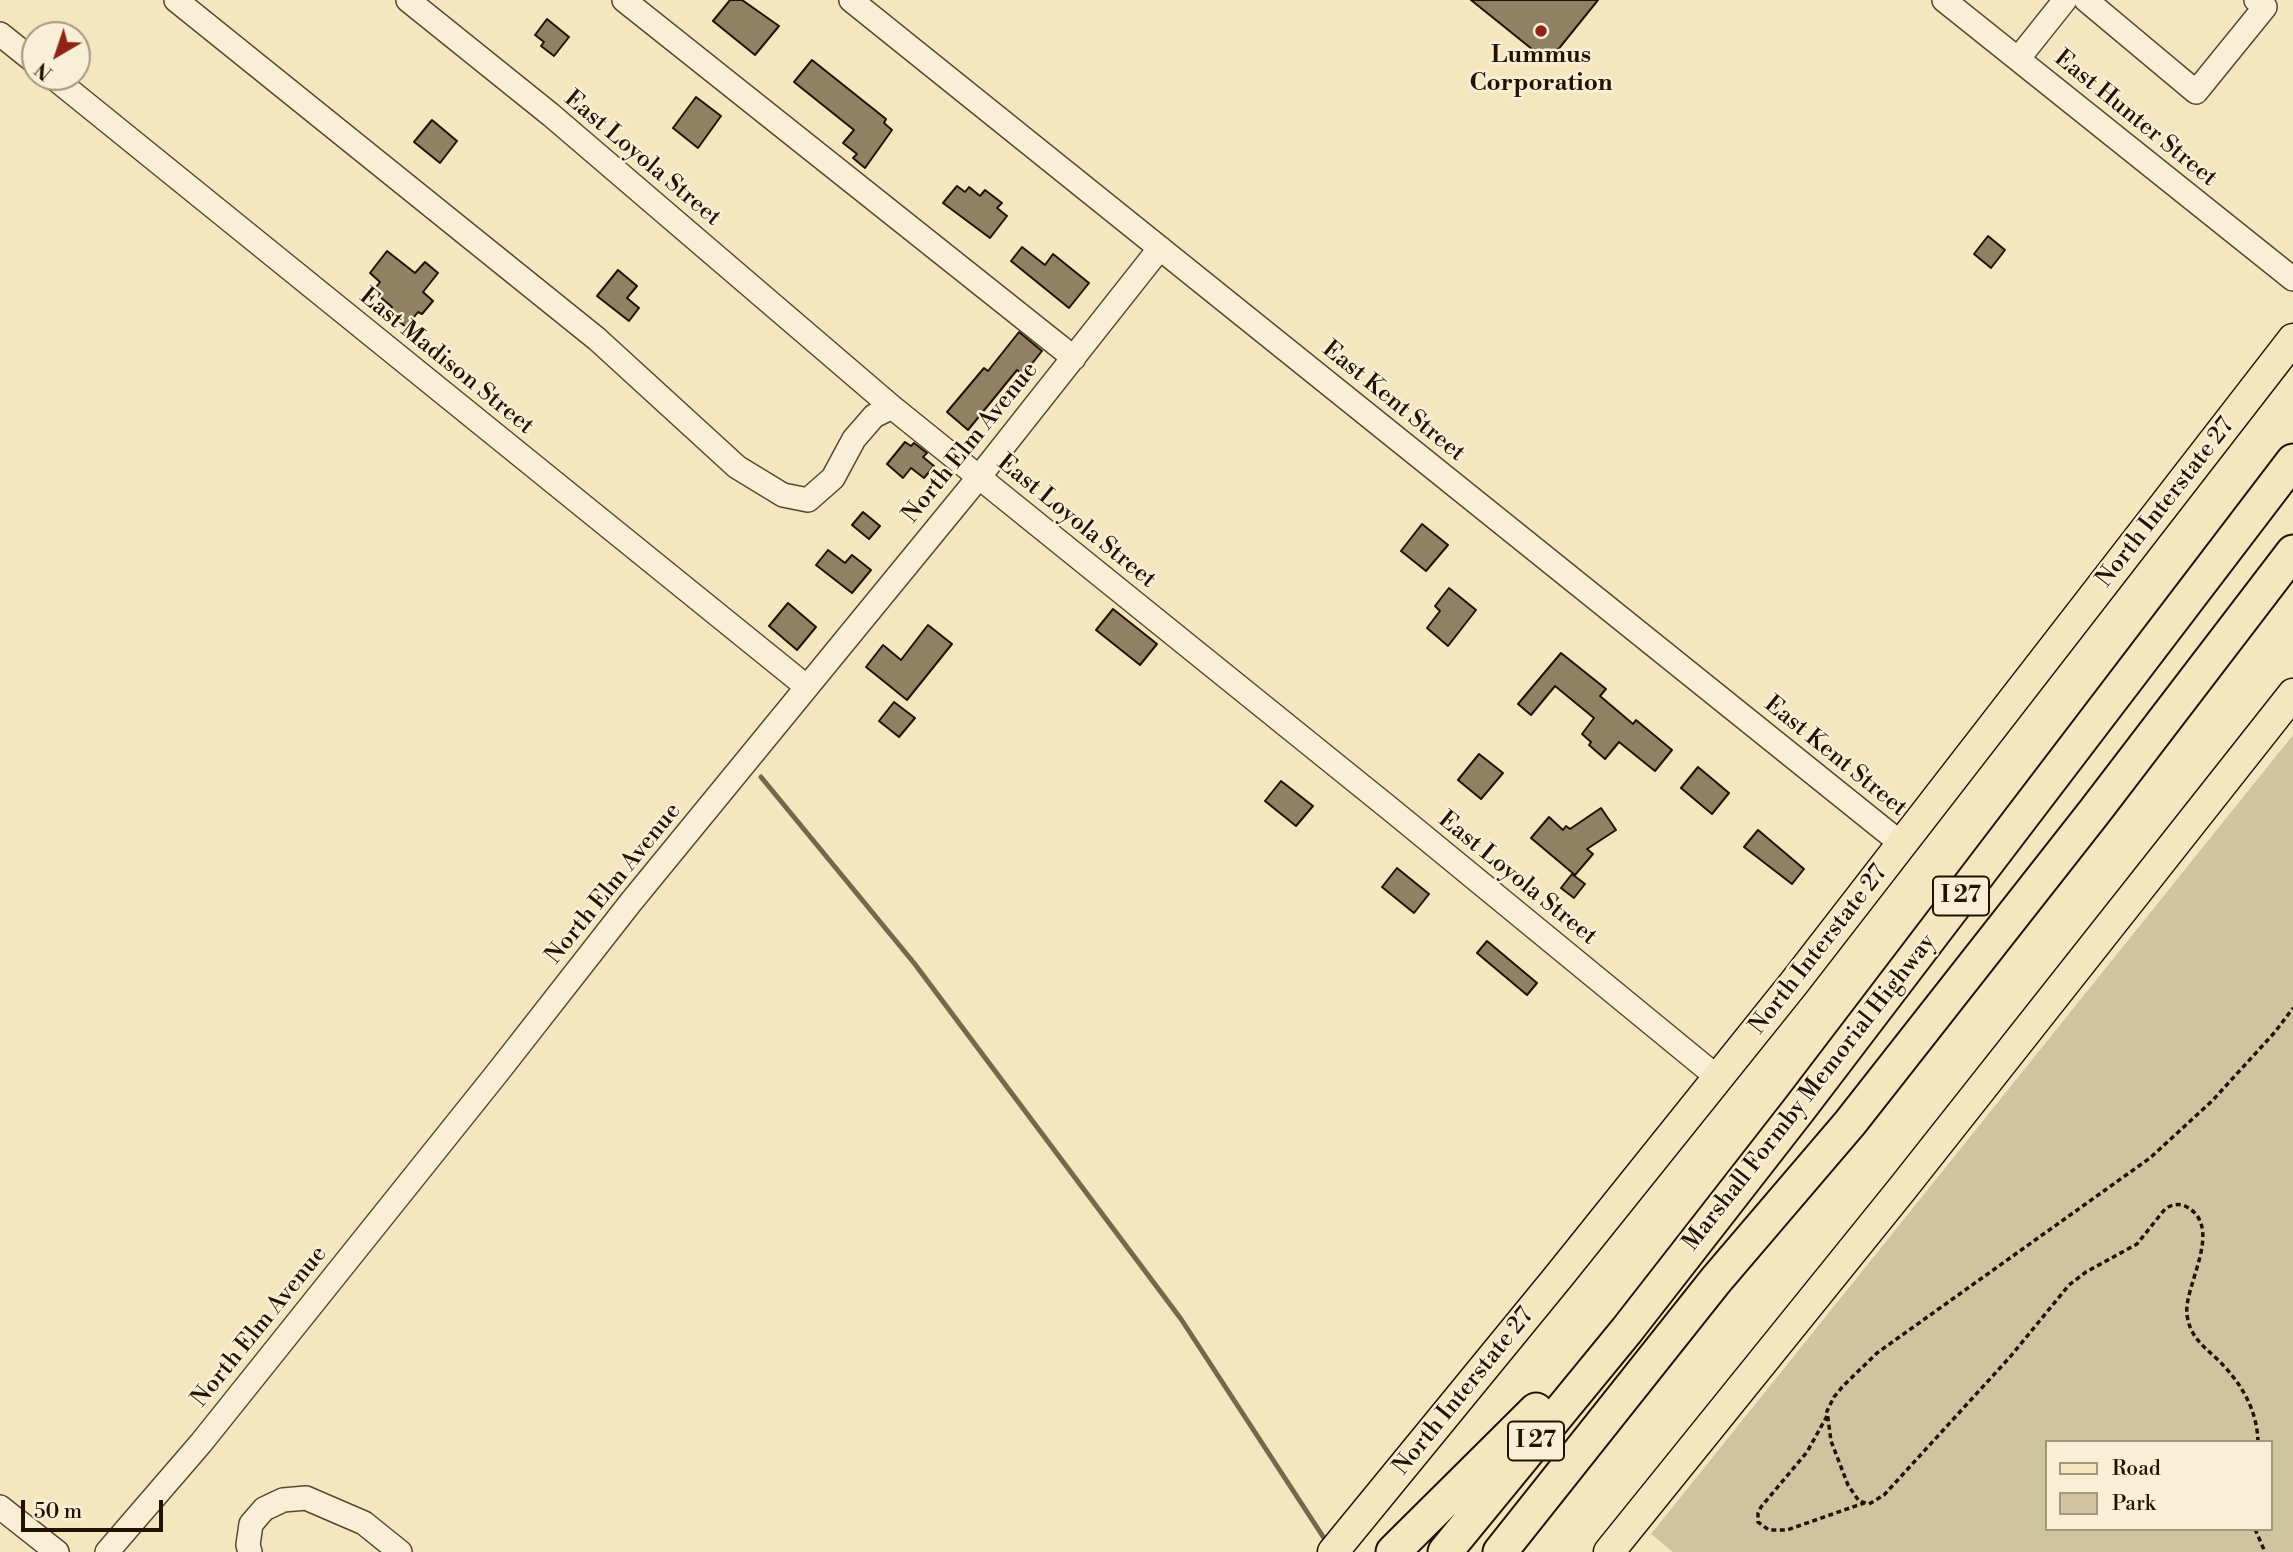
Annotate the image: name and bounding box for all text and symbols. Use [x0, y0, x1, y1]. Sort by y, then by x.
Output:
north arrow [21, 21, 91, 91]
marker: Lummus Corporation [1533, 23, 1549, 39]
place label: Lummus Corporation [1469, 42, 1613, 98]
street label: East Hunter Street [2048, 45, 2222, 193]
text: N [31, 57, 57, 85]
street label: East Loyola Street [558, 85, 726, 233]
street label: East Madison Street [353, 283, 539, 441]
street label: East Kent Street [1316, 336, 1470, 468]
street label: North Elm Avenue [897, 357, 1045, 529]
street label: North Interstate 27 [2091, 413, 2241, 593]
street label: East Loyola Street [991, 449, 1161, 595]
street label: East Kent Street [1758, 691, 1912, 823]
street label: North Elm Avenue [540, 798, 688, 970]
street label: East Loyola Street [1432, 806, 1602, 952]
street label: North Interstate 27 [1744, 860, 1894, 1040]
road number: I 27 [1933, 876, 1989, 916]
street label: Marshall Formby Memorial Highway [1677, 929, 1943, 1257]
street label: North Elm Avenue [186, 1241, 334, 1413]
street label: North Interstate 27 [1388, 1302, 1540, 1482]
road number: I 27 [1508, 1422, 1564, 1460]
legend [2044, 1440, 2272, 1531]
text: Road [2112, 1456, 2161, 1482]
scale bar [24, 1486, 166, 1530]
text: Park [2112, 1491, 2156, 1517]
text: 50 m [34, 1499, 82, 1525]

